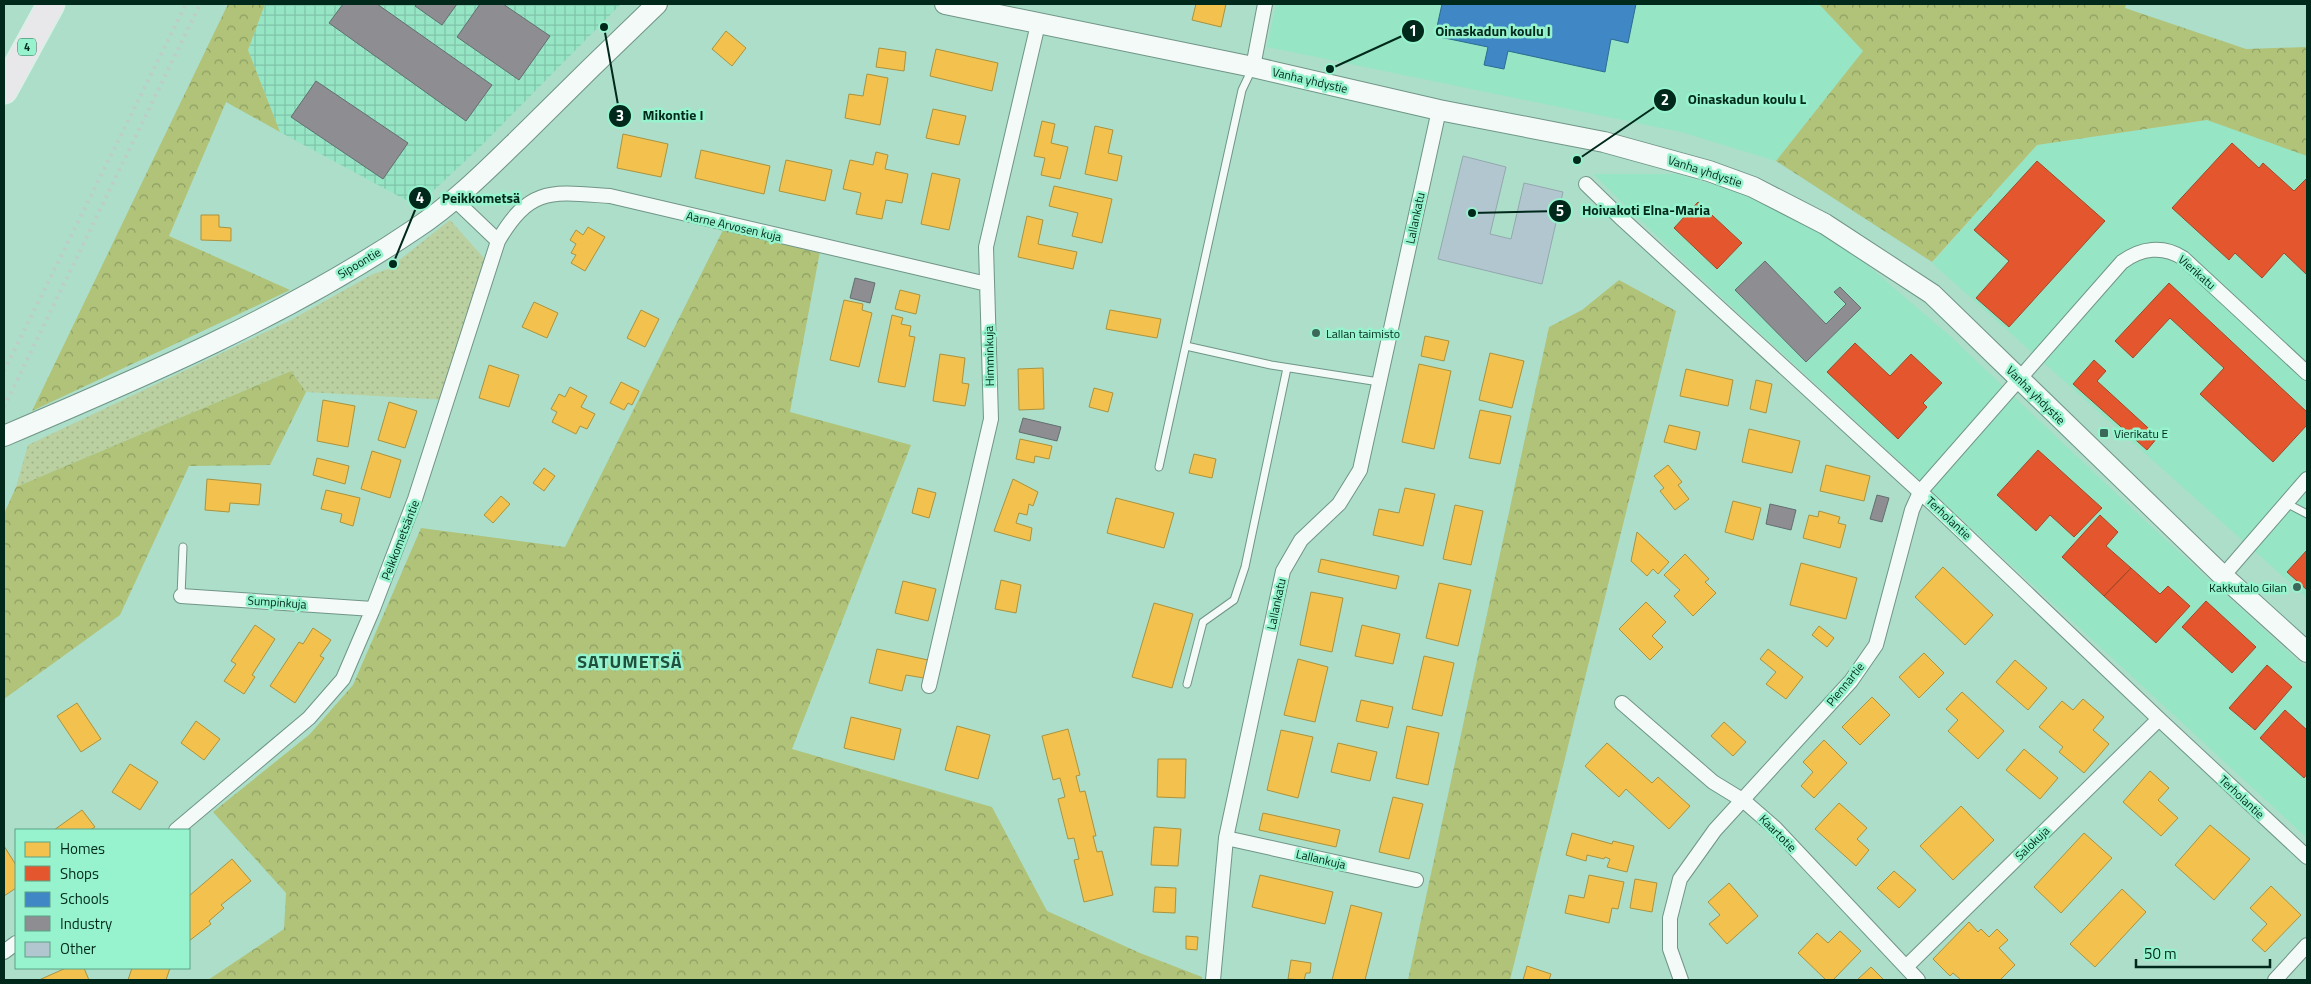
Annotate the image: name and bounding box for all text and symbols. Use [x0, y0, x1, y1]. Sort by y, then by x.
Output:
callout: Oinaskadun koulu I [1400, 16, 1561, 45]
text: 1 [1409, 19, 1417, 42]
text: Oinaskadun koulu I [1435, 20, 1551, 41]
road number: 4 [18, 38, 36, 56]
street label: Vanha yhdystie [1270, 62, 1350, 98]
callout: Oinaskadun koulu L [1653, 85, 1816, 114]
text: 2 [1661, 88, 1669, 111]
text: Oinaskadun koulu L [1688, 88, 1807, 109]
callout: Mikontie I [608, 101, 714, 130]
text: 3 [616, 104, 624, 127]
text: Mikontie I [643, 104, 703, 125]
street label: Vanha yhdystie [1665, 150, 1745, 192]
callout: Peikkometsä [407, 183, 531, 212]
text: 4 [416, 186, 424, 209]
text: Peikkometsä [442, 187, 520, 208]
street label: Lallankatu [1400, 191, 1430, 245]
callout: Hoivakoti Elna-Maria [1547, 196, 1720, 225]
text: 5 [1556, 199, 1564, 222]
text: Hoivakoti Elna-Maria [1582, 199, 1710, 220]
street label: Aarne Arvosen kuja [684, 206, 784, 246]
street label: Sipoontie [334, 243, 384, 283]
street label: Vierikatu [2174, 250, 2220, 294]
place label: Lallan taimisto [1326, 324, 1400, 343]
street label: Himminkuja [979, 326, 999, 386]
marker: Lallan taimisto [1310, 327, 1322, 339]
street label: Vanha yhdystie [2002, 361, 2070, 429]
place label: Vierikatu E [2114, 424, 2168, 443]
marker: Vierikatu E [2098, 427, 2110, 439]
street label: Terholantie [1922, 492, 1976, 544]
street label: Peikkometsäntie [376, 497, 424, 583]
street label: Lallankatu [1261, 577, 1291, 631]
place label: Kakkutalo Gilan [2209, 578, 2287, 597]
marker: Kakkutalo Gilan [2291, 581, 2303, 593]
street label: Sumpinkuja [247, 590, 307, 614]
district label: SATUMETSÄ [577, 648, 683, 675]
street label: Piennartie [1821, 658, 1869, 710]
street label: Terholantie [2215, 771, 2269, 823]
street label: Kaartotie [1755, 810, 1801, 856]
street label: Salokuja [2010, 821, 2054, 865]
legend [15, 829, 190, 969]
text: Homes [60, 837, 105, 860]
street label: Lallankuja [1294, 844, 1348, 874]
text: Shops [60, 862, 99, 885]
text: Schools [60, 887, 109, 910]
text: Industry [60, 912, 112, 935]
scale bar [2136, 936, 2270, 968]
text: Other [60, 937, 96, 960]
text: 50 m [2144, 942, 2177, 965]

